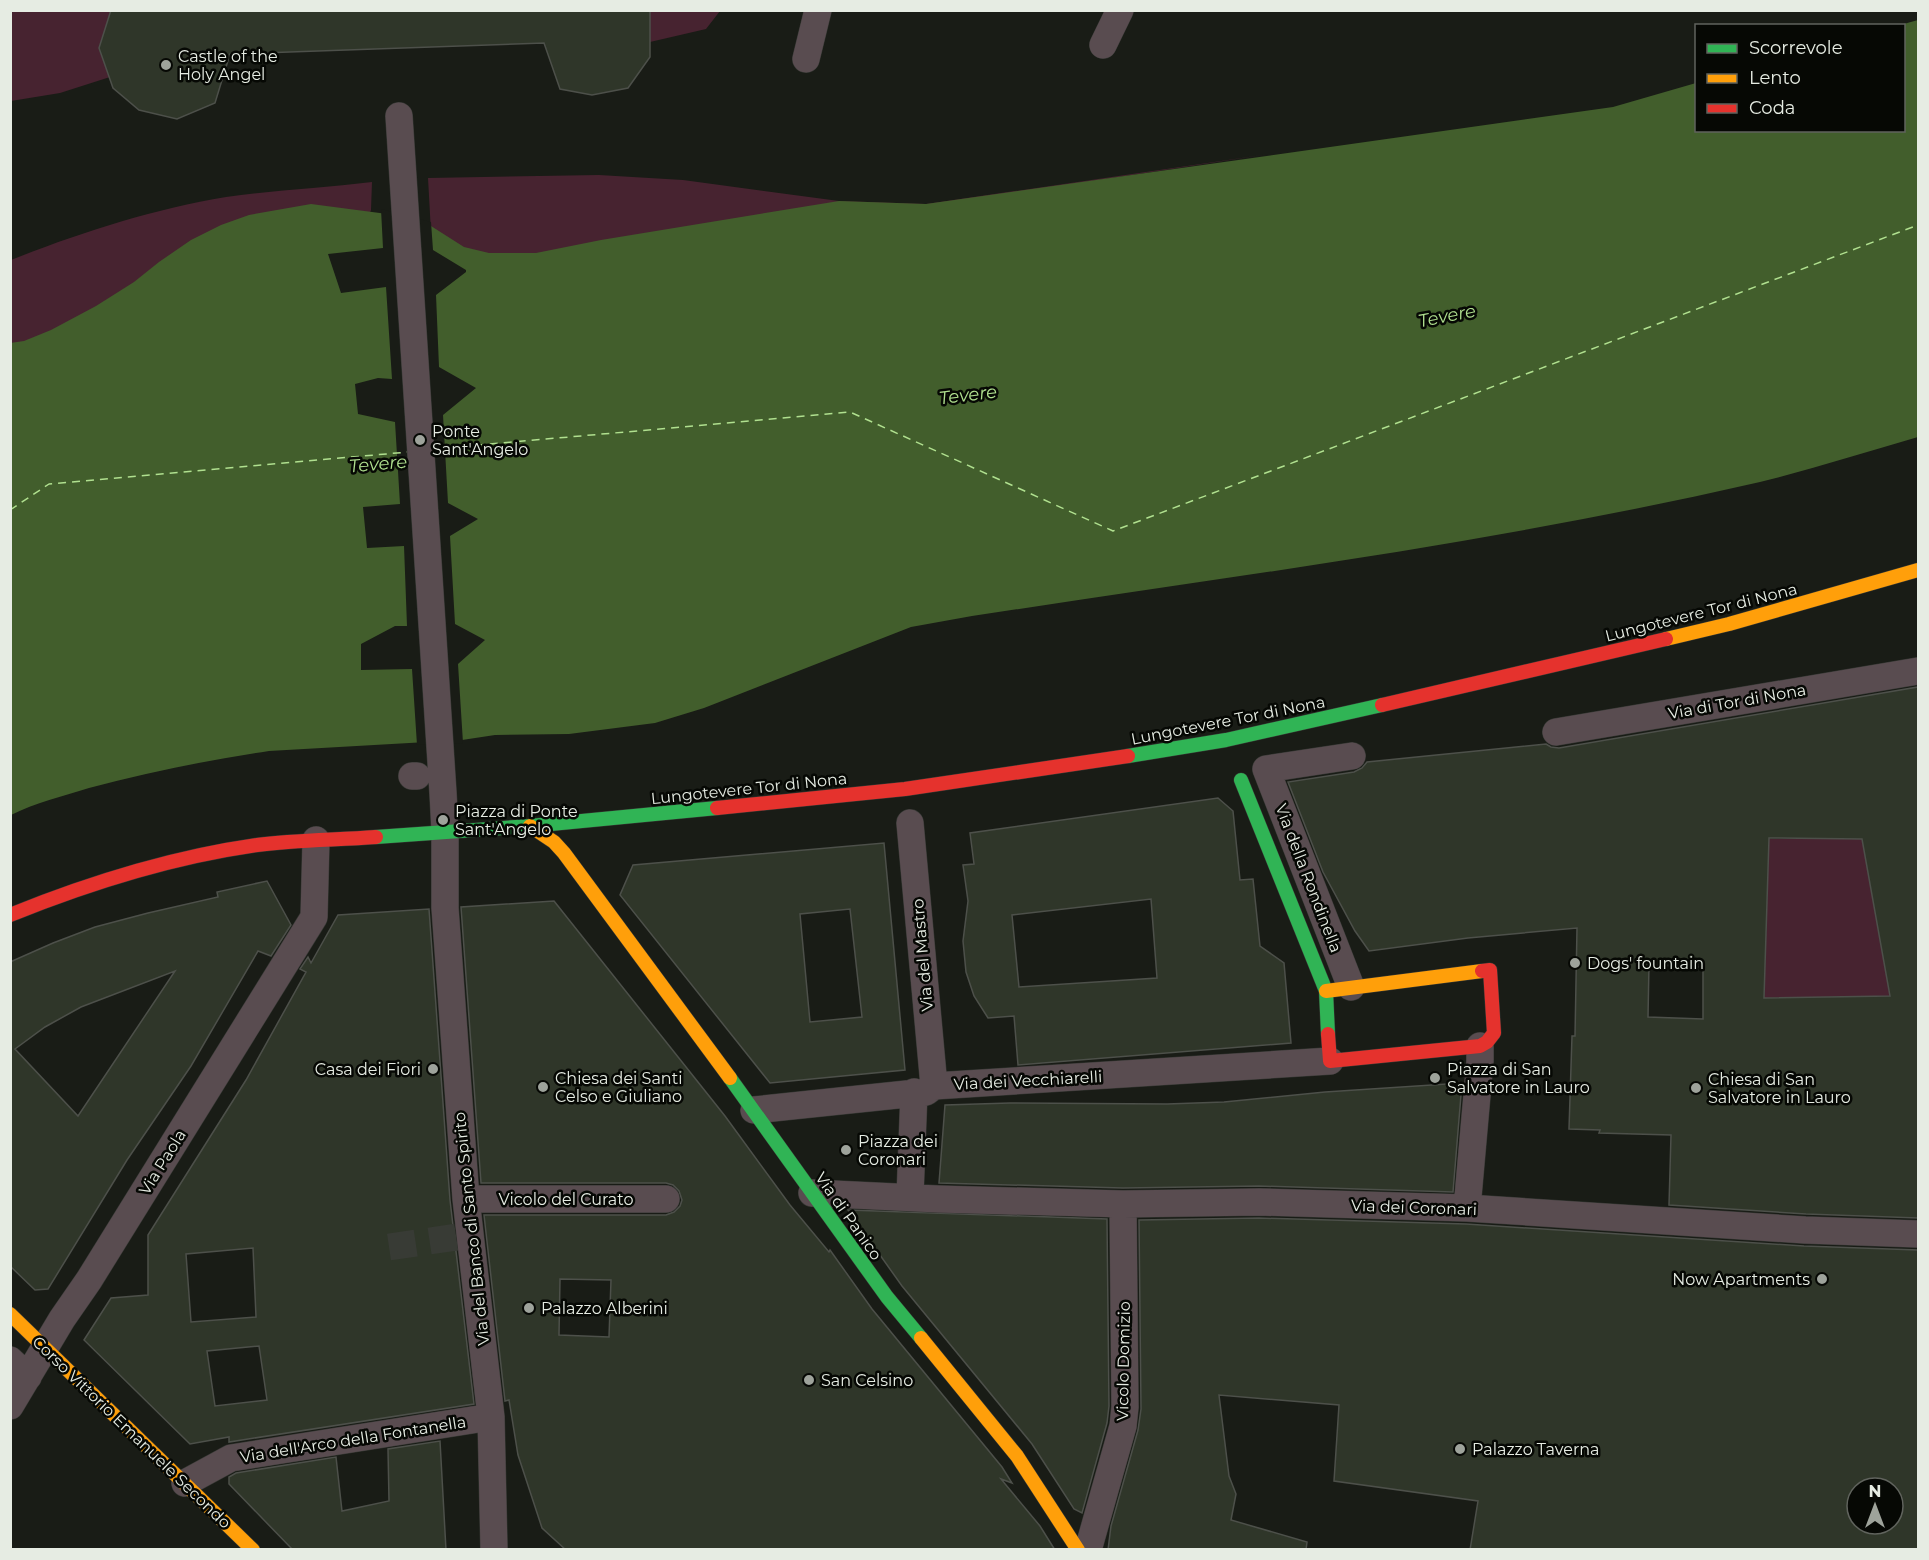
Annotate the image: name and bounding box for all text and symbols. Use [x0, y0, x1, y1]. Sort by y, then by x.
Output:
legend [1695, 24, 1905, 132]
text: Scorrevole [1749, 37, 1843, 59]
place label: Castle of the Holy Angel [178, 47, 278, 84]
marker: Castle of the Holy Angel [159, 58, 173, 72]
text: Lento [1749, 67, 1801, 89]
text: Coda [1749, 97, 1795, 119]
water label: Tevere [1416, 300, 1478, 332]
water label: Tevere [938, 381, 998, 409]
place label: Ponte Sant'Angelo [432, 422, 528, 459]
marker: Ponte Sant'Angelo [413, 433, 427, 447]
water label: Tevere [348, 450, 408, 477]
street label: Lungotevere Tor di Nona [1603, 579, 1799, 646]
street label: Via di Tor di Nona [1667, 680, 1808, 723]
street label: Lungotevere Tor di Nona [1129, 692, 1327, 749]
street label: Lungotevere Tor di Nona [650, 769, 848, 808]
street label: Via della Rondinella [1271, 801, 1346, 955]
place label: Piazza di Ponte Sant'Angelo [455, 802, 578, 839]
marker: Piazza di Ponte Sant'Angelo [436, 813, 450, 827]
street label: Via del Mastro [908, 898, 937, 1012]
place label: Dogs' fountain [1587, 954, 1704, 973]
marker: Dogs' fountain [1568, 956, 1582, 970]
place label: Casa dei Fiori [315, 1060, 421, 1079]
place label: Piazza di San Salvatore in Lauro [1447, 1060, 1590, 1097]
marker: Casa dei Fiori [426, 1062, 440, 1076]
street label: Via dei Vecchiarelli [953, 1067, 1103, 1094]
place label: Chiesa dei Santi Celso e Giuliano [555, 1069, 682, 1106]
place label: Chiesa di San Salvatore in Lauro [1708, 1070, 1851, 1107]
marker: Piazza di San Salvatore in Lauro [1428, 1071, 1442, 1085]
marker: Chiesa dei Santi Celso e Giuliano [536, 1080, 550, 1094]
marker: Chiesa di San Salvatore in Lauro [1689, 1081, 1703, 1095]
street label: Via del Banco di Santo Spirito [450, 1111, 493, 1347]
street label: Via Paola [135, 1126, 190, 1198]
place label: Piazza dei Coronari [858, 1132, 938, 1169]
marker: Piazza dei Coronari [839, 1143, 853, 1157]
street label: Via di Panico [811, 1169, 886, 1264]
street label: Vicolo del Curato [499, 1190, 633, 1209]
street label: Via dei Coronari [1351, 1196, 1477, 1219]
place label: Now Apartments [1672, 1270, 1810, 1289]
marker: Now Apartments [1815, 1272, 1829, 1286]
place label: Palazzo Alberini [541, 1299, 668, 1318]
marker: Palazzo Alberini [522, 1301, 536, 1315]
street label: Vicolo Domizio [1113, 1301, 1134, 1421]
street label: Corso Vittorio Emanuele Secondo [29, 1332, 235, 1532]
place label: San Celsino [821, 1371, 913, 1390]
marker: San Celsino [802, 1373, 816, 1387]
street label: Via dell'Arco della Fontanella [239, 1412, 468, 1467]
place label: Palazzo Taverna [1472, 1440, 1600, 1459]
marker: Palazzo Taverna [1453, 1442, 1467, 1456]
north arrow [1845, 1476, 1905, 1536]
text: N [1869, 1482, 1881, 1501]

